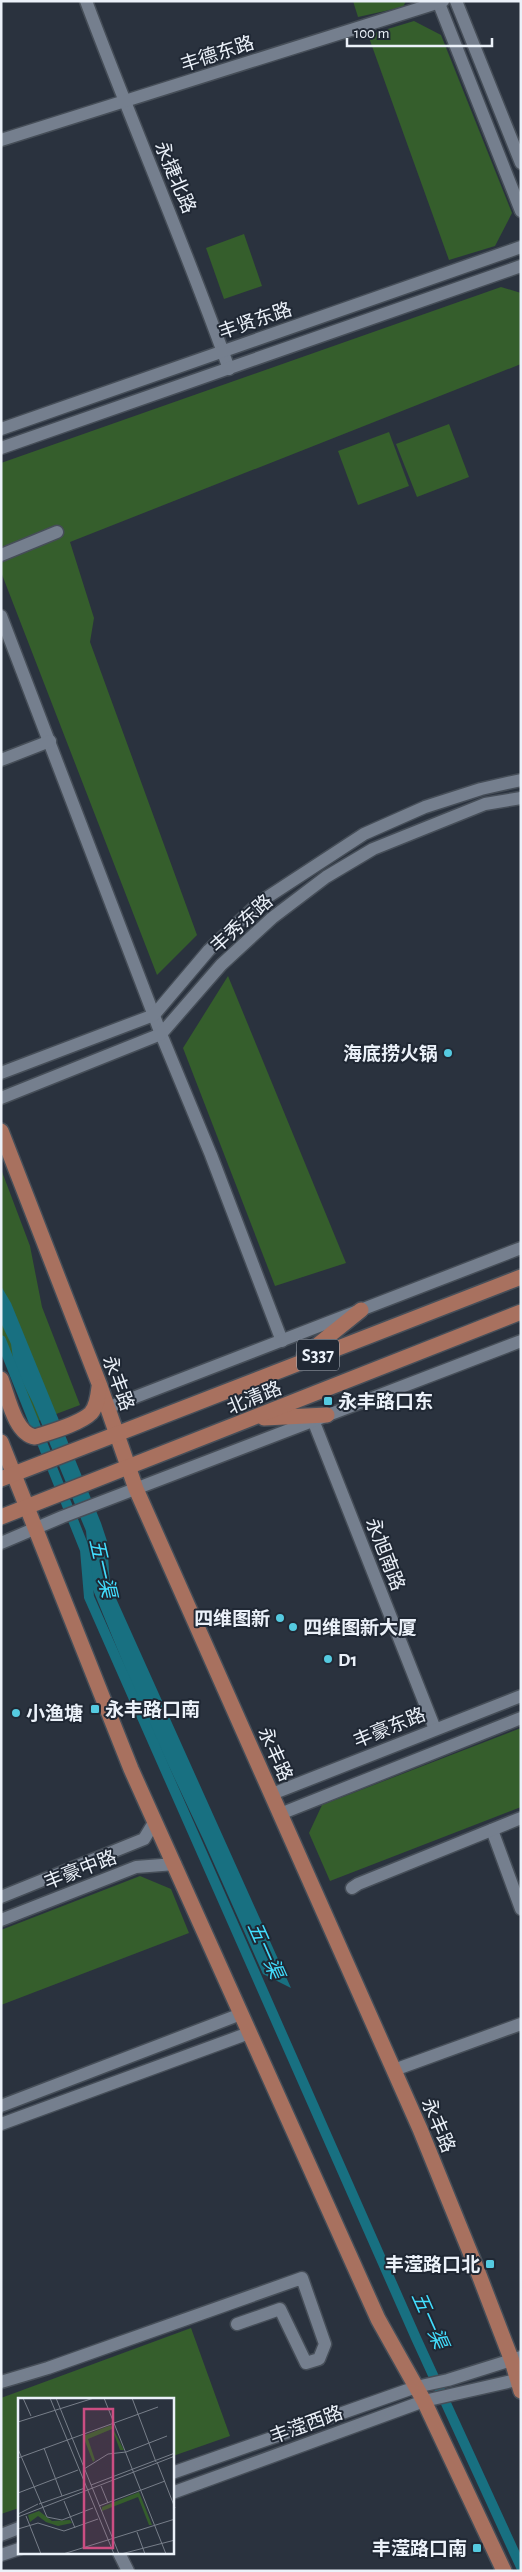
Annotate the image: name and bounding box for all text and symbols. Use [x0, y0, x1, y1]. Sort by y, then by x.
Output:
scale bar [347, 15, 492, 47]
text: 100 m [354, 26, 389, 41]
street label: 丰德东路 [178, 32, 257, 75]
street label: 永捷北路 [151, 138, 199, 216]
street label: 丰贤东路 [216, 298, 295, 343]
street label: 丰秀东路 [206, 890, 277, 957]
place label: 海底捞火锅 [343, 1043, 438, 1064]
marker: 海底捞火锅 [442, 1047, 454, 1059]
road number: S337 [297, 1340, 339, 1370]
street label: 永丰路 [99, 1353, 137, 1414]
street label: 北清路 [224, 1378, 285, 1418]
place label: 永丰路口东 [338, 1391, 433, 1412]
marker: 永丰路口东 [322, 1395, 334, 1407]
street label: 永旭南路 [362, 1515, 408, 1593]
water label: 五一渠 [86, 1537, 120, 1603]
place label: 四维图新 [194, 1608, 270, 1629]
marker: 四维图新 [274, 1612, 286, 1624]
place label: 四维图新大厦 [303, 1617, 417, 1638]
marker: 四维图新大厦 [287, 1621, 299, 1633]
place label: D1 [338, 1651, 357, 1670]
marker: D1 [322, 1653, 334, 1665]
place label: 永丰路口南 [105, 1699, 200, 1720]
place label: 小渔塘 [26, 1703, 83, 1724]
marker: 永丰路口南 [89, 1703, 101, 1715]
street label: 丰豪东路 [350, 1703, 428, 1751]
marker: 小渔塘 [10, 1707, 22, 1719]
street label: 永丰路 [254, 1724, 296, 1785]
street label: 丰豪中路 [41, 1846, 119, 1893]
water label: 五一渠 [244, 1919, 289, 1985]
street label: 永丰路 [418, 2095, 458, 2156]
place label: 丰滢路口北 [385, 2255, 480, 2275]
marker: 丰滢路口北 [484, 2258, 496, 2270]
water label: 五一渠 [408, 2289, 453, 2355]
inset map [18, 2398, 174, 2554]
street label: 丰滢西路 [267, 2403, 345, 2447]
place label: 丰滢路口南 [372, 2539, 467, 2559]
marker: 丰滢路口南 [471, 2542, 483, 2554]

